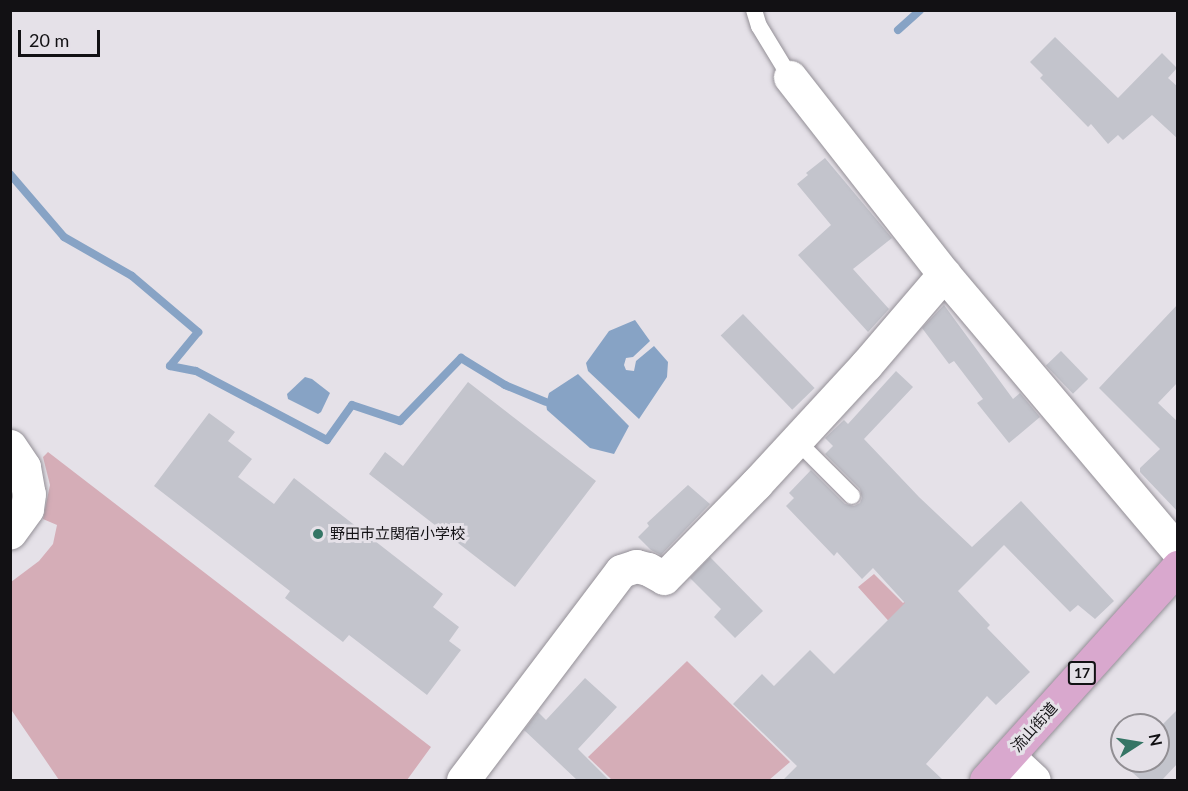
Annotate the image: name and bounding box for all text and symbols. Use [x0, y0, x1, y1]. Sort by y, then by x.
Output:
scale bar [21, 18, 104, 56]
text: 20 m [29, 29, 69, 51]
place label: 野田市立関宿小学校 [330, 525, 465, 543]
marker: 野田市立関宿小学校 [311, 527, 325, 541]
road number: 17 [1067, 662, 1097, 684]
street label: 流山街道 [1007, 699, 1061, 755]
north arrow [1110, 713, 1170, 773]
text: N [1146, 732, 1167, 748]

